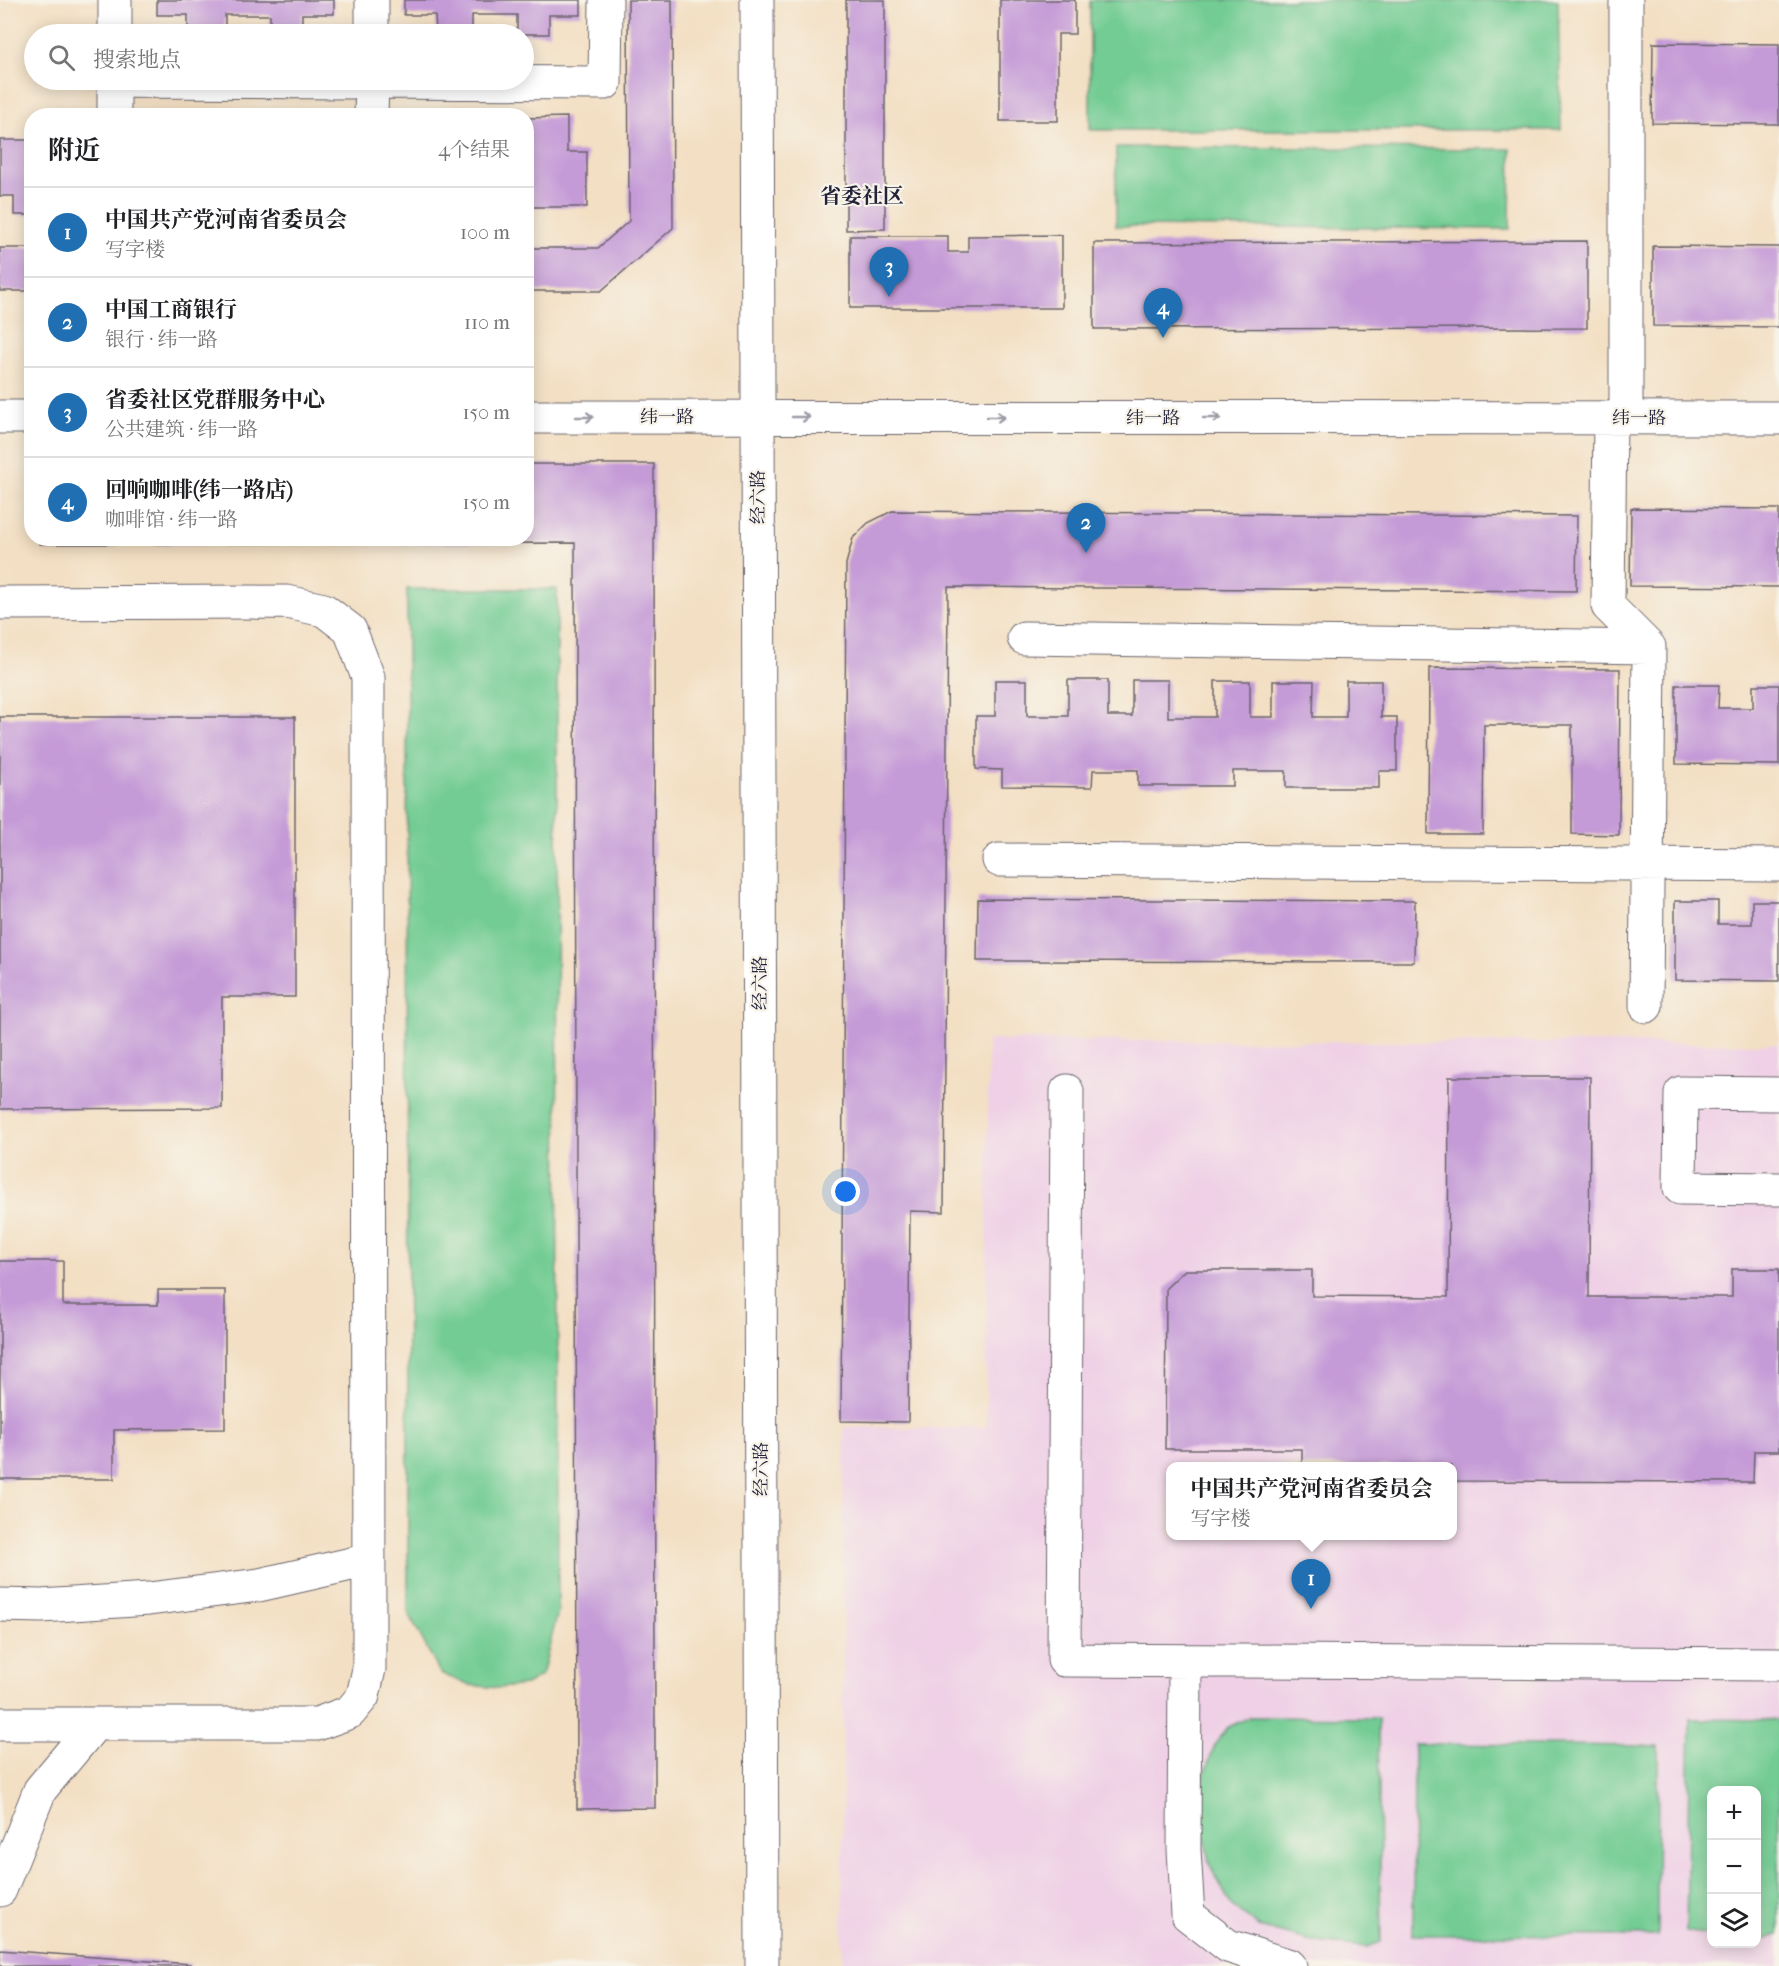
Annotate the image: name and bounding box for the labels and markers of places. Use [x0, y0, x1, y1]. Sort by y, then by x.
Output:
pin: 3 [870, 248, 908, 297]
pin: 4 [1144, 288, 1182, 338]
pin: 2 [1066, 504, 1106, 553]
pin: 1 [1292, 1560, 1330, 1609]

